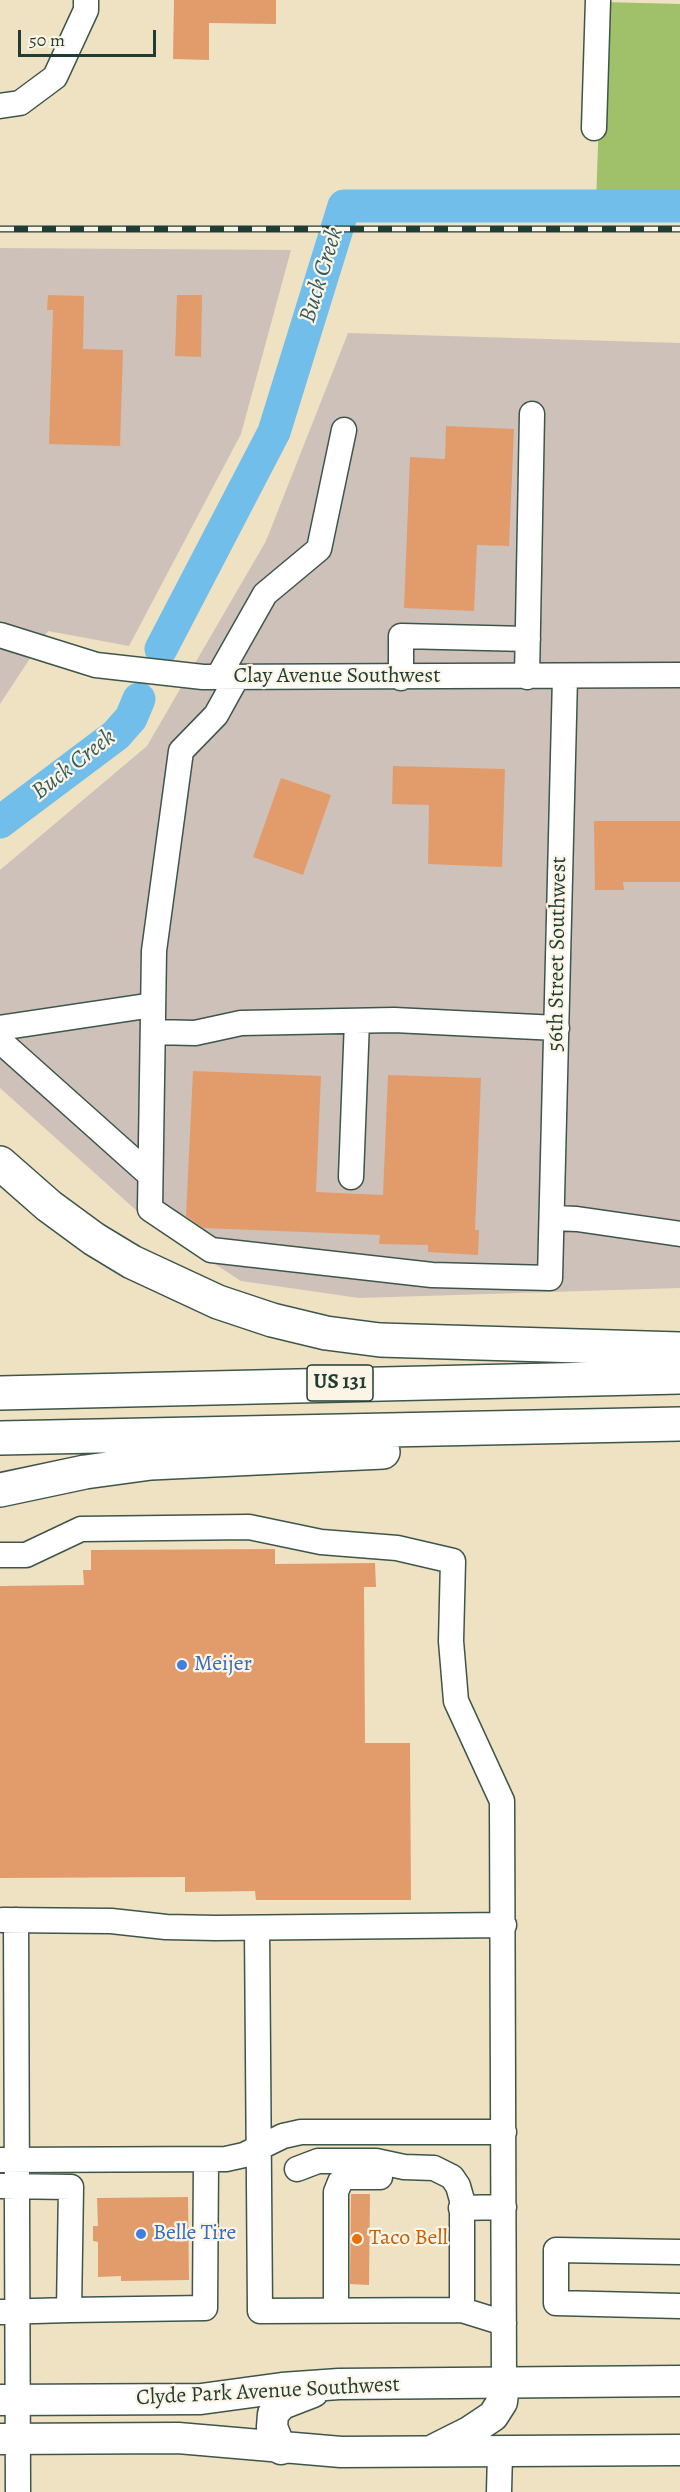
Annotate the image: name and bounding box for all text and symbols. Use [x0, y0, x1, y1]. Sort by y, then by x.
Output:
scale bar [21, 18, 159, 56]
text: 50 m [29, 28, 65, 52]
water label: Buck Creek [294, 224, 350, 326]
street label: Clay Avenue Southwest [234, 664, 440, 690]
water label: Buck Creek [26, 723, 122, 807]
street label: 56th Street Southwest [543, 856, 573, 1052]
road number: US 131 [307, 1365, 373, 1401]
place label: Meijer [194, 1652, 252, 1678]
marker: Meijer [175, 1658, 189, 1672]
place label: Belle Tire [153, 2221, 236, 2247]
place label: Taco Bell [369, 2226, 448, 2252]
marker: Belle Tire [134, 2227, 148, 2241]
marker: Taco Bell [350, 2232, 364, 2246]
street label: Clyde Park Avenue Southwest [136, 2372, 400, 2412]

